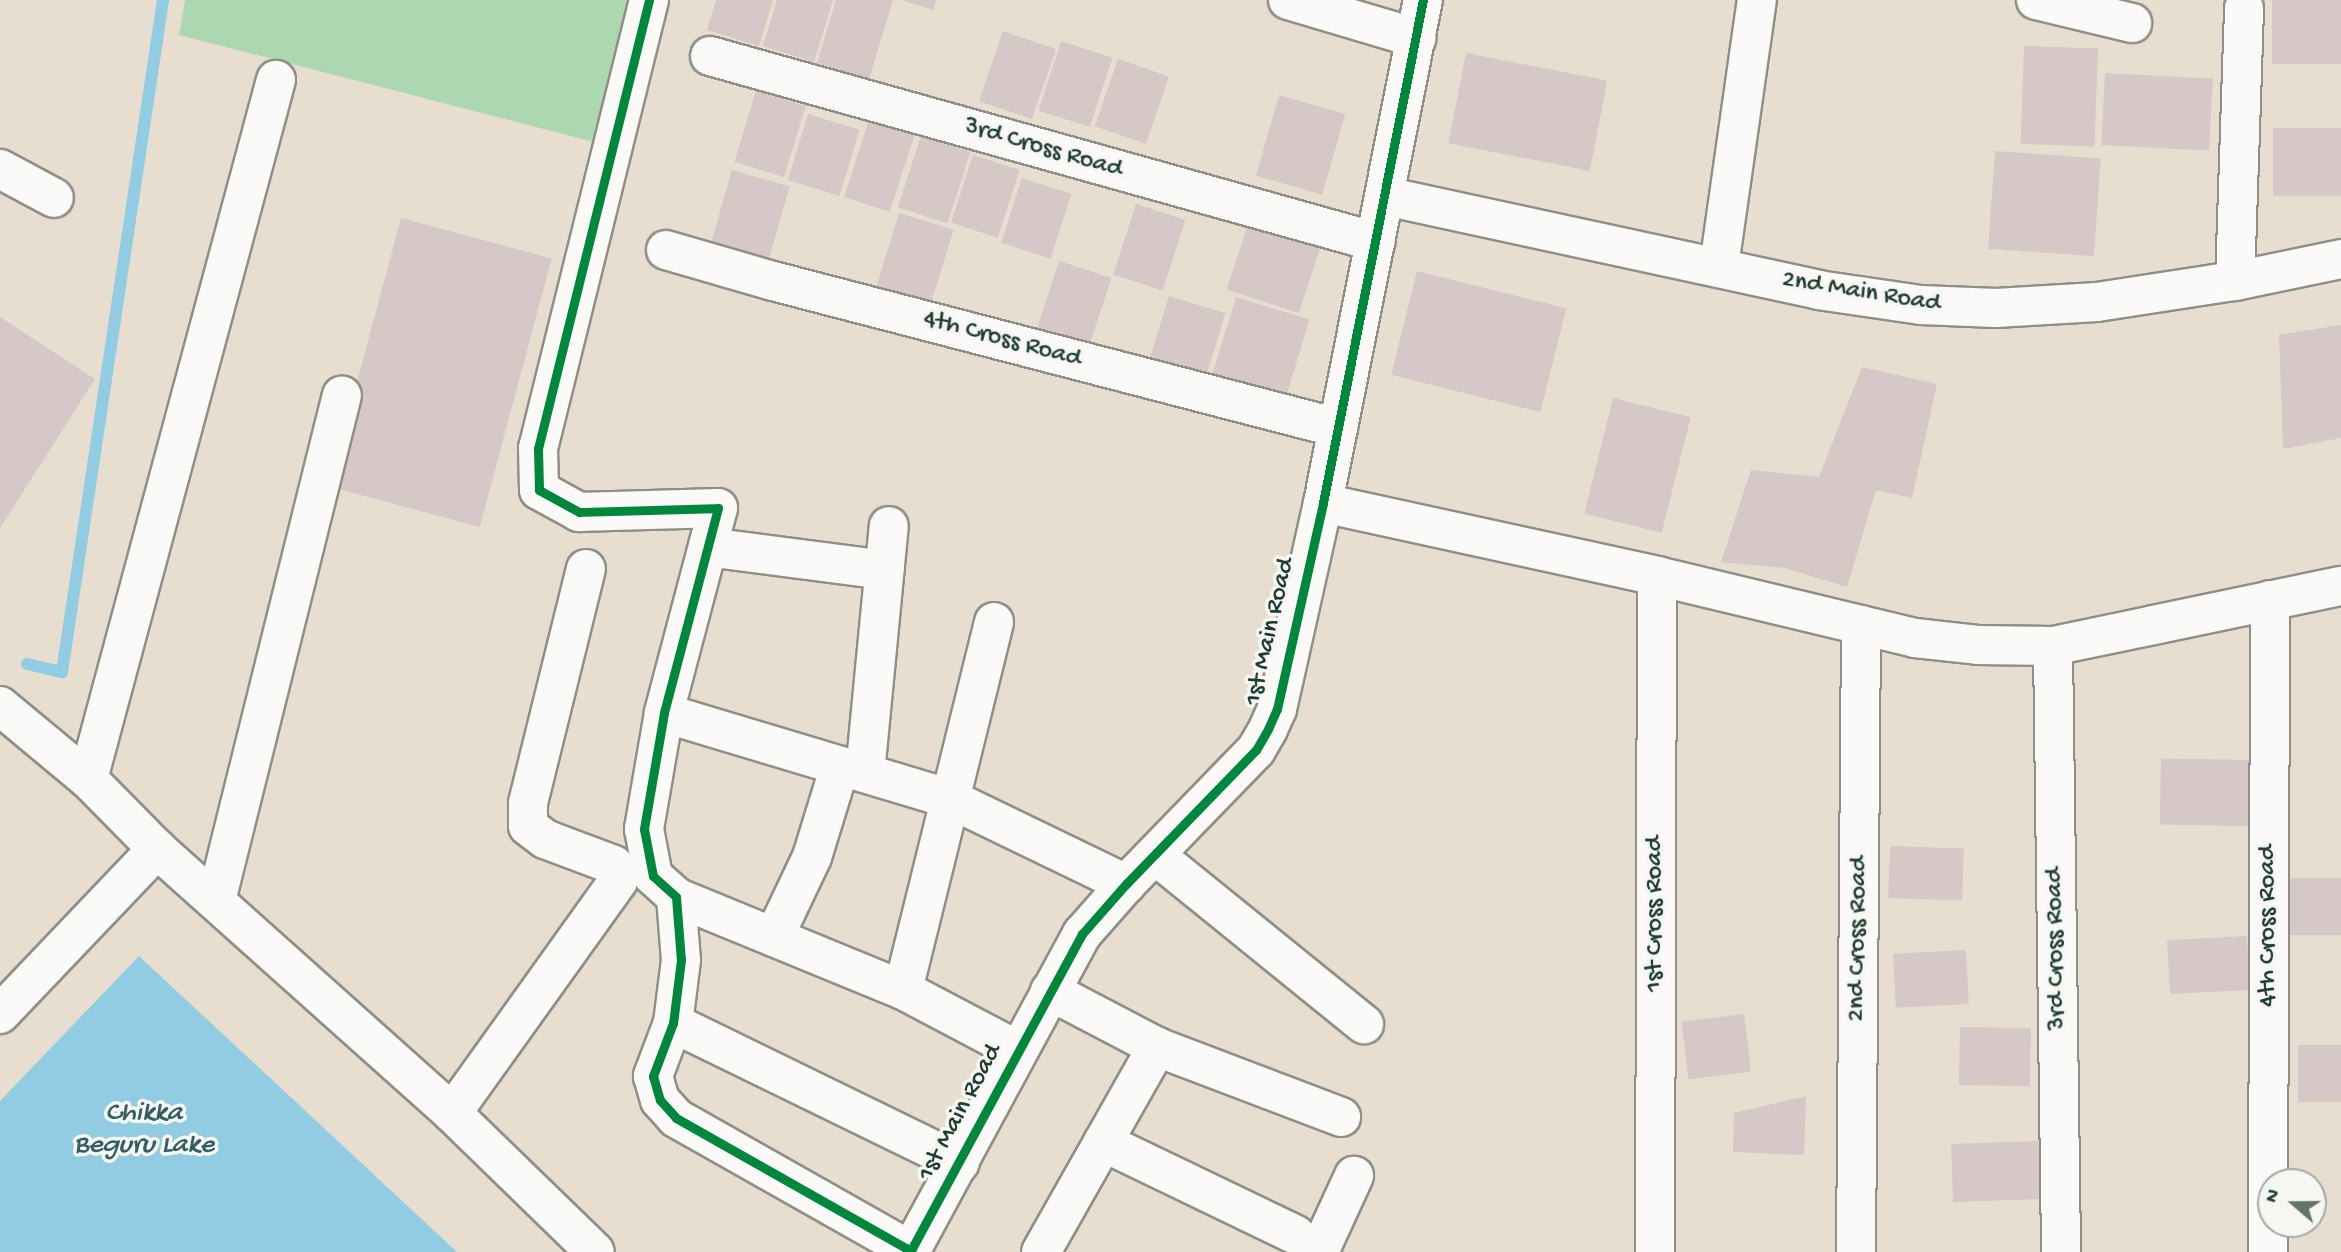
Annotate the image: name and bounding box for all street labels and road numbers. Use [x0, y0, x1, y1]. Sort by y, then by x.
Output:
street label: 3rd Cross Road [960, 112, 1126, 186]
street label: 2nd Main Road [1780, 265, 1942, 321]
street label: 4th Cross Road [920, 304, 1084, 376]
street label: 1st Main Road [1239, 555, 1303, 709]
street label: 1st Cross Road [1640, 836, 1672, 992]
street label: 4th Cross Road [2253, 845, 2285, 1007]
street label: 2nd Cross Road [1842, 856, 1876, 1022]
street label: 3rd Cross Road [2040, 867, 2074, 1031]
street label: 1st Main Road [912, 1039, 1010, 1187]

